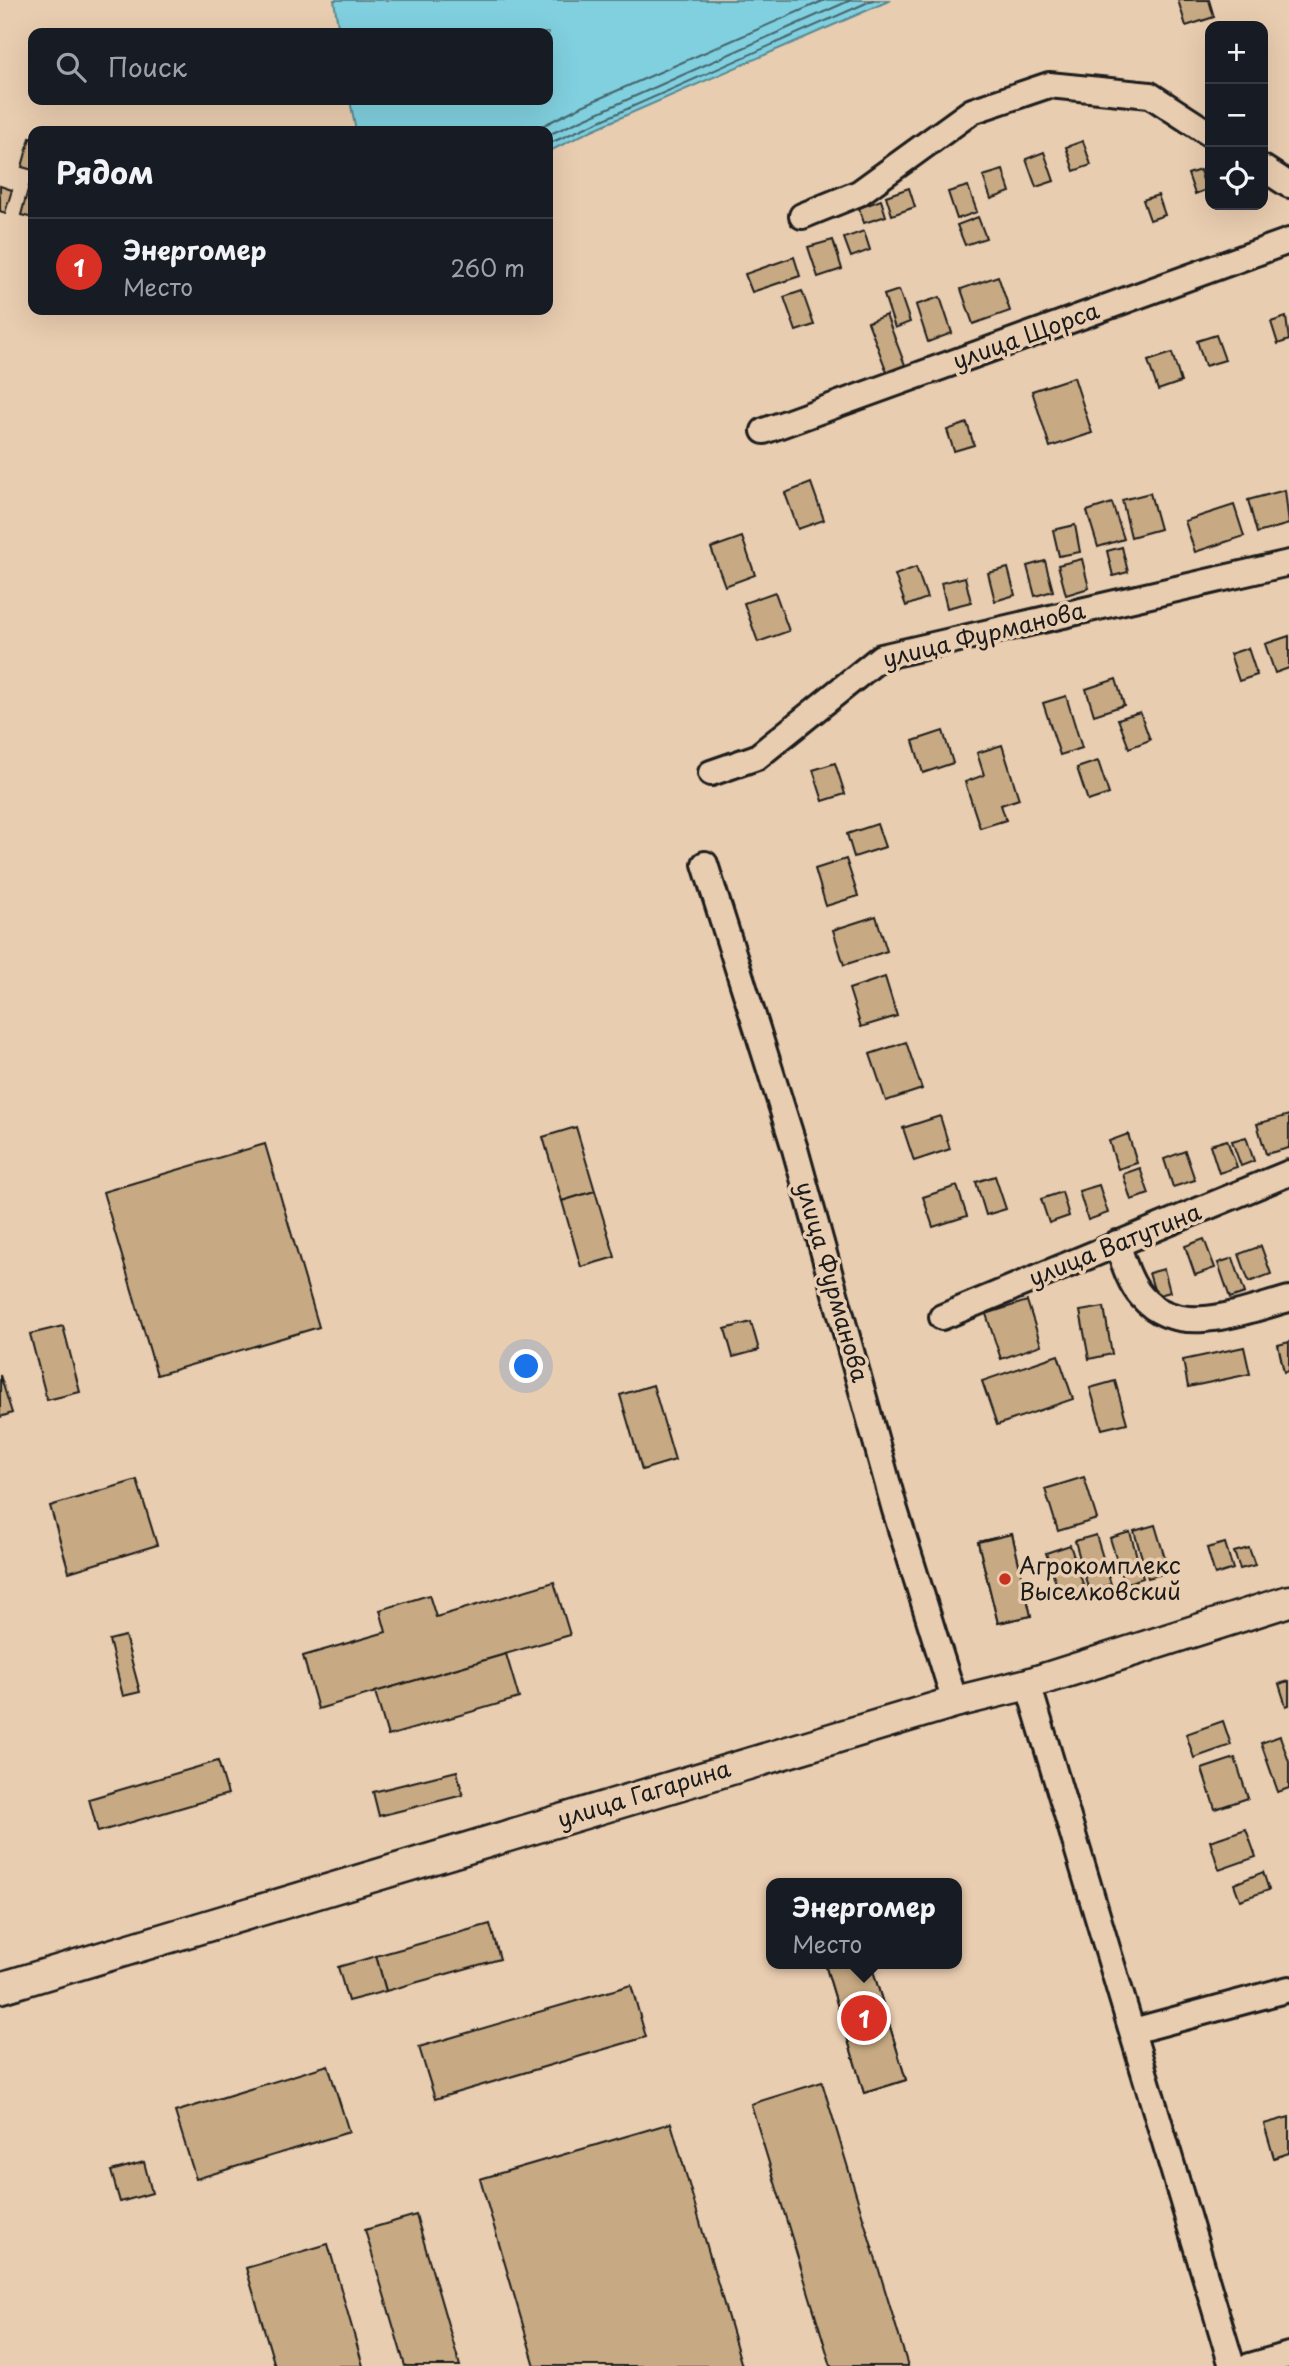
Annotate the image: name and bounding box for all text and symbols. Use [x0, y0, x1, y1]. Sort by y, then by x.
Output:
map controls [1205, 21, 1268, 210]
button: + [1205, 21, 1268, 84]
search box [28, 28, 553, 105]
text: Поиск [108, 47, 187, 86]
icon: search [52, 48, 90, 86]
button: − [1205, 84, 1268, 147]
button: locate [1205, 147, 1268, 210]
text: Рядом [56, 149, 154, 194]
text: Энергомер [123, 230, 267, 269]
text: 1 [74, 250, 85, 285]
text: 260 m [450, 250, 525, 285]
text: Место [123, 269, 193, 304]
street label: улица Щорса [947, 292, 1104, 377]
street label: улица Фурманова [879, 591, 1089, 676]
street label: улица Фурманова [788, 1177, 879, 1387]
street label: улица Ватутина [1023, 1193, 1206, 1294]
your location [509, 1349, 543, 1383]
place label: Агрокомплекс Выселковский [1019, 1547, 1181, 1608]
marker: Агрокомплекс Выселковский [997, 1571, 1013, 1587]
street label: улица Гагарина [553, 1749, 735, 1836]
popup [766, 1878, 962, 1969]
text: Энергомер [792, 1887, 936, 1926]
text: Место [792, 1926, 862, 1961]
pin: 1 [841, 1992, 887, 2044]

